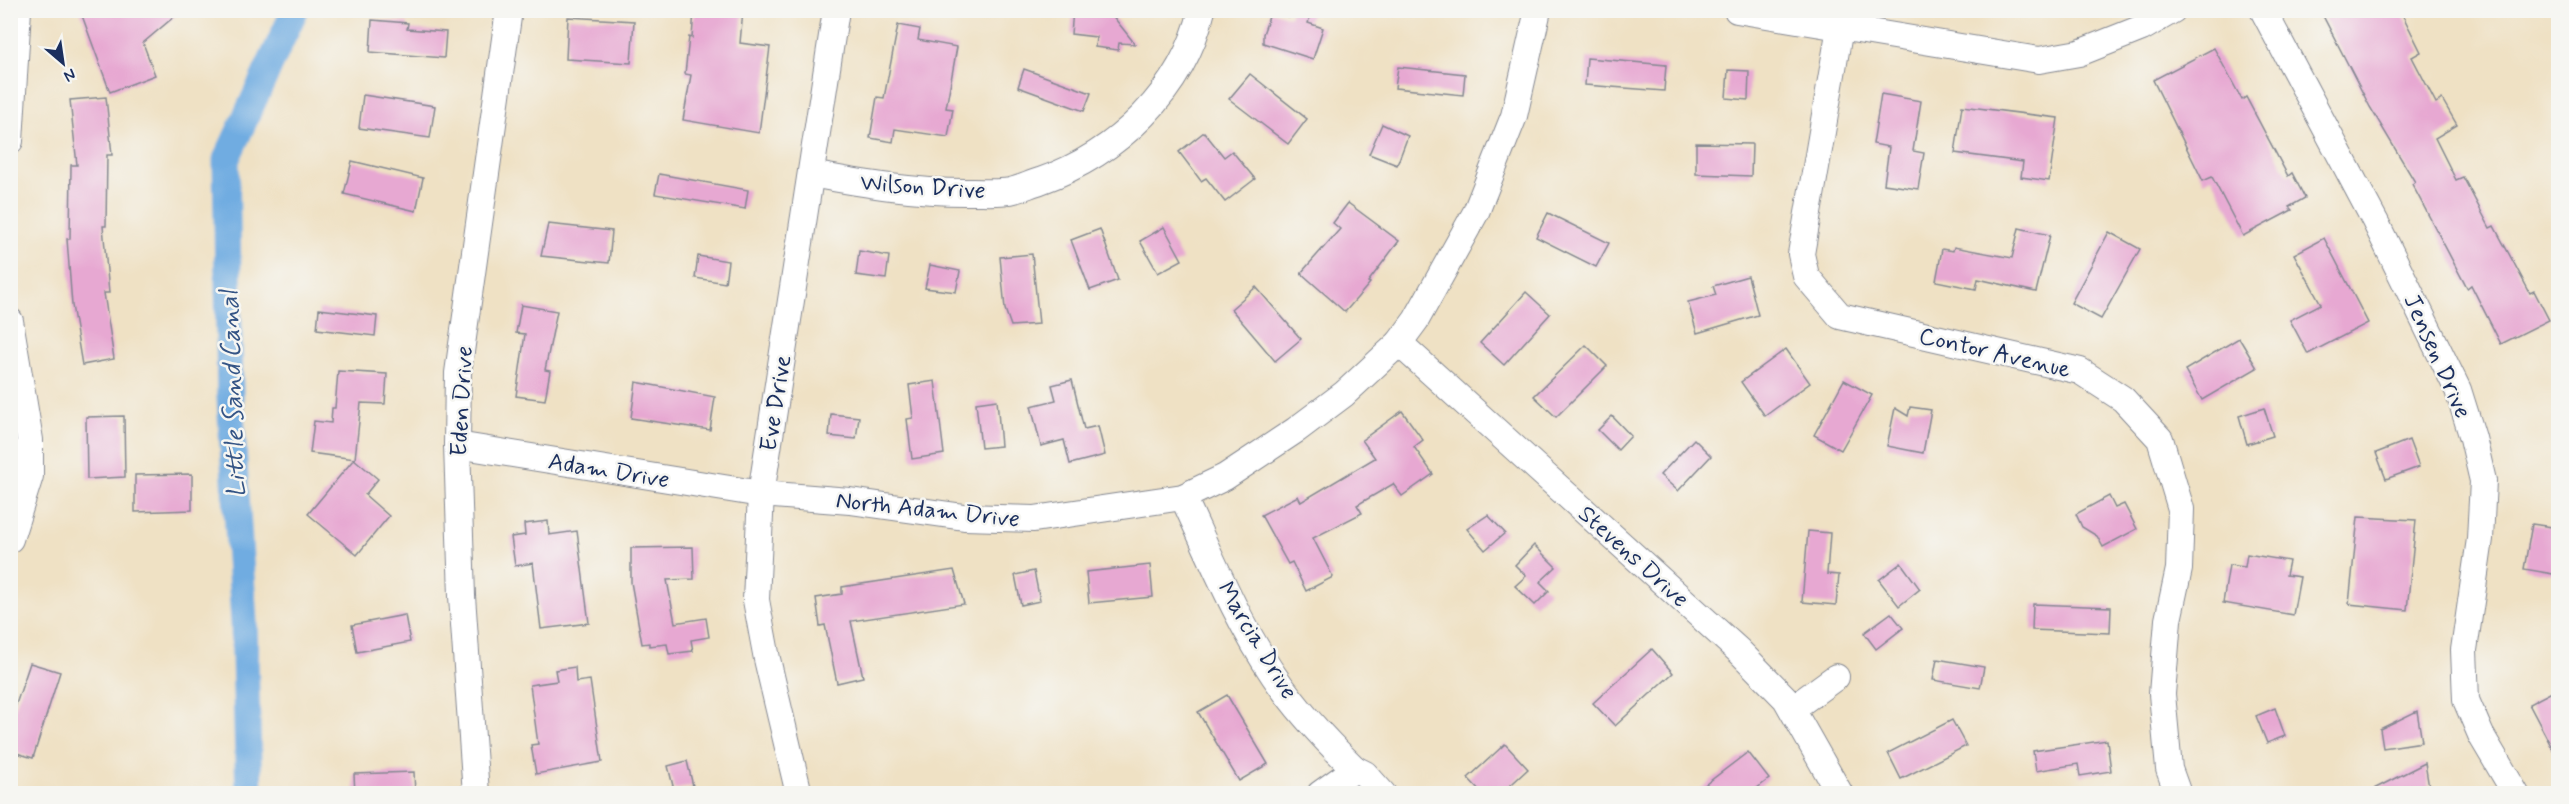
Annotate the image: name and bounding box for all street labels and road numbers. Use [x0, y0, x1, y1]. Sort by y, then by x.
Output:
street label: Wilson Drive [859, 168, 987, 207]
street label: Jensen Drive [2395, 290, 2478, 424]
street label: Contor Avenue [1916, 321, 2073, 386]
street label: Eden Drive [444, 345, 481, 457]
street label: Eve Drive [754, 353, 799, 454]
street label: Adam Drive [546, 447, 672, 496]
street label: North Adam Drive [834, 485, 1021, 536]
street label: Stevens Drive [1571, 499, 1695, 615]
street label: Marcia Drive [1209, 576, 1304, 705]

